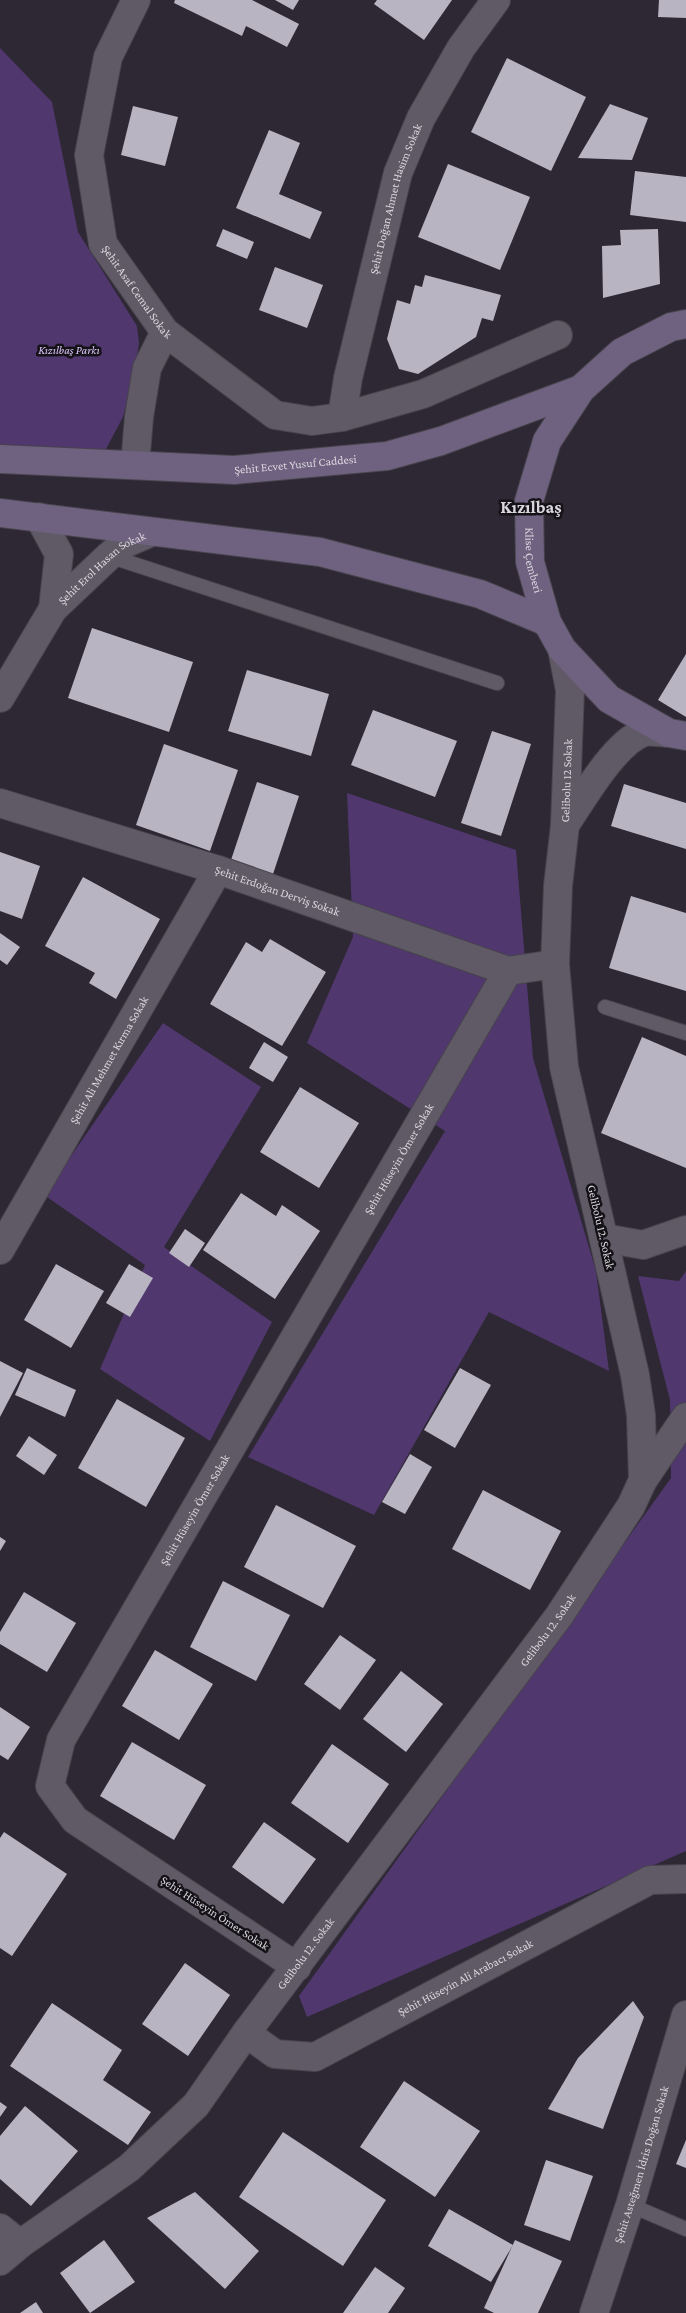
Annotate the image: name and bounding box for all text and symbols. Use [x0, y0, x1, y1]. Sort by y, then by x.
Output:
street label: Şehit Doğan Ahmet Hasim Sokak [367, 121, 425, 276]
street label: Şehit Asaf Cemal Sokak [99, 242, 175, 342]
park label: Kızılbaş Parkı [38, 343, 100, 357]
street label: Şehit Ecvet Yusuf Caddesi [234, 452, 357, 477]
district label: Kızılbaş [500, 497, 562, 517]
street label: Klise Çemberi [522, 527, 545, 595]
street label: Şehit Erol Hasan Sokak [55, 529, 148, 607]
street label: Gelibolu 12 Sokak [558, 738, 575, 823]
street label: Şehit Erdoğan Derviş Sokak [213, 862, 342, 919]
street label: Şehit Ali Mehmet Kırma Sokak [67, 993, 151, 1127]
street label: Şehit Hüseyin Ömer Sokak [361, 1100, 437, 1217]
street label: Gelibolu 12. Sokak [584, 1183, 618, 1271]
street label: Şehit Hüseyin Ömer Sokak [157, 1451, 233, 1568]
street label: Gelibolu 12. Sokak [517, 1591, 579, 1669]
street label: Şehit Hüseyin Ömer Sokak [158, 1873, 272, 1953]
street label: Gelibolu 12. Sokak [274, 1915, 337, 1992]
street label: Şehit Hüseyin Ali Arabacı Sokak [395, 1936, 536, 2019]
street label: Şehit Asteğmen İdris Doğan Sokak [611, 2084, 672, 2245]

